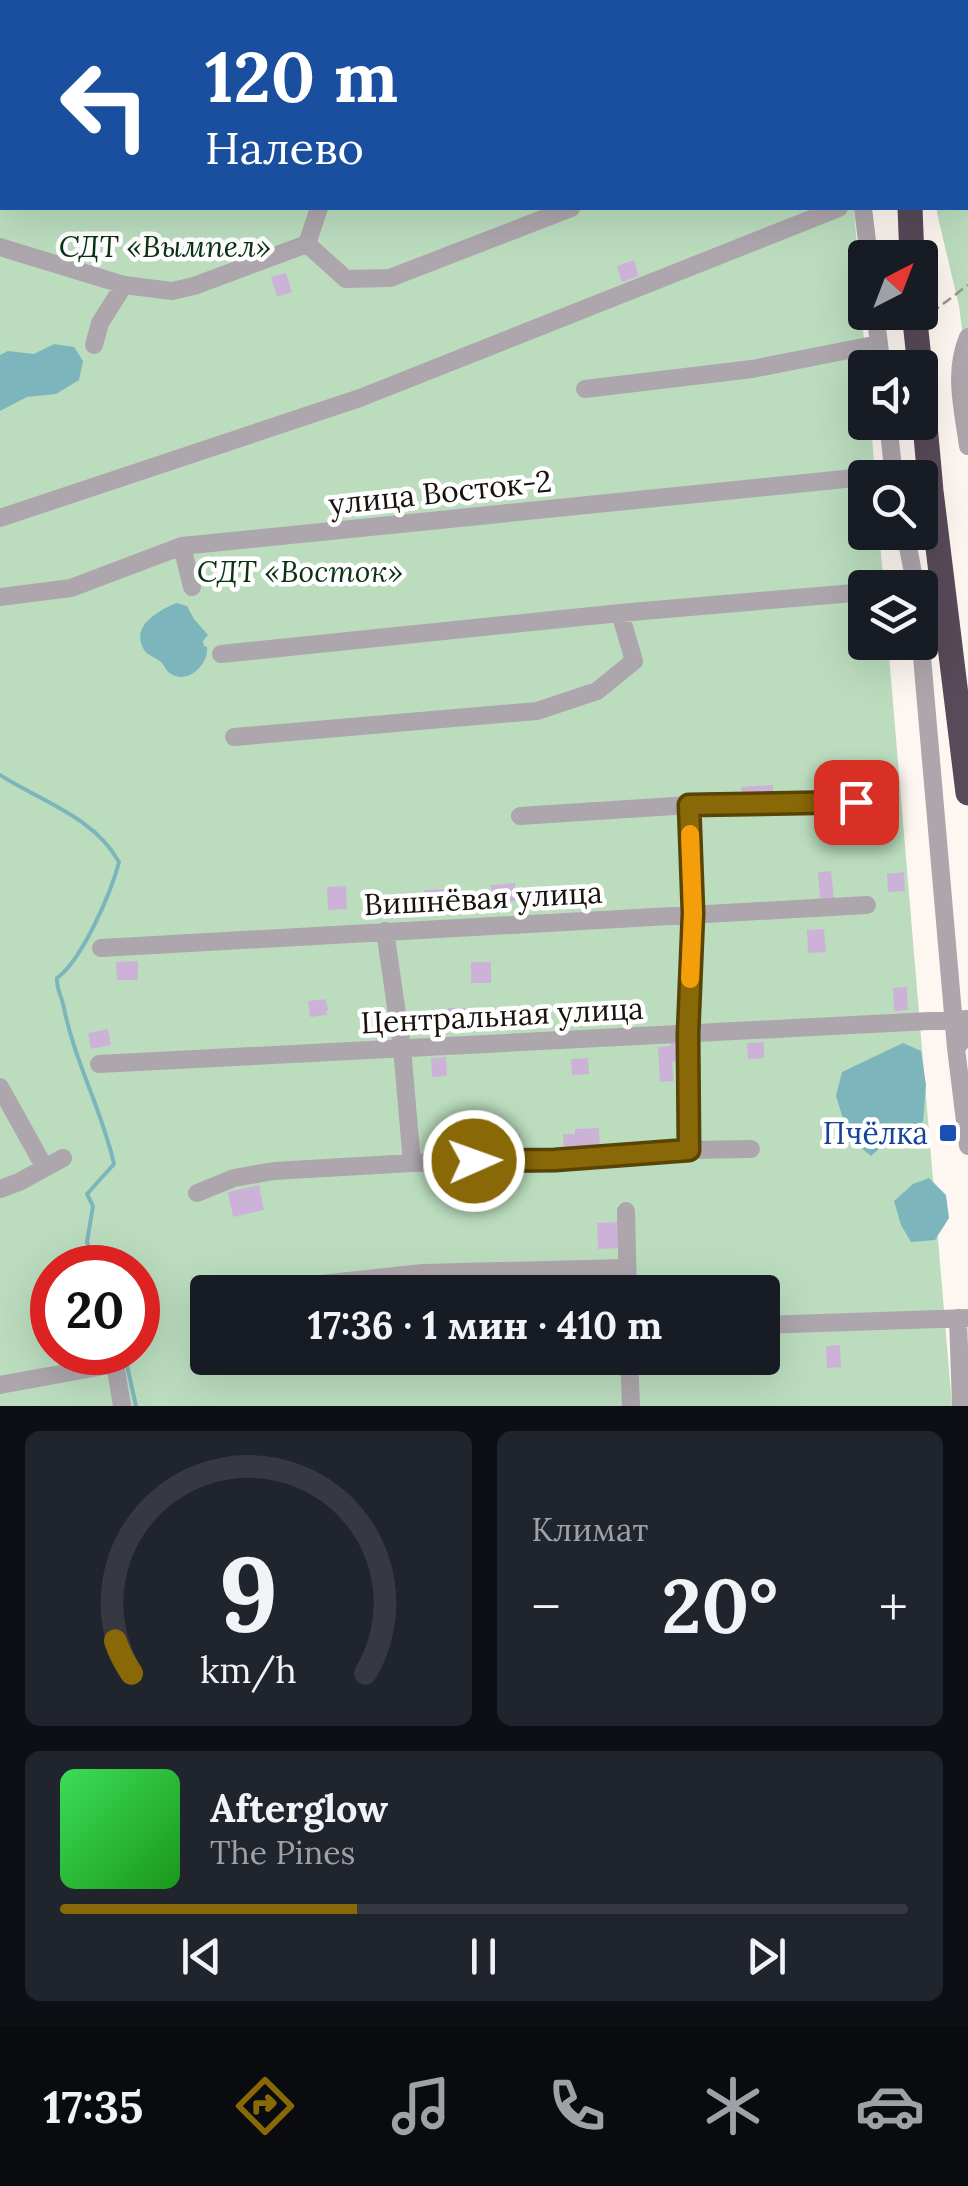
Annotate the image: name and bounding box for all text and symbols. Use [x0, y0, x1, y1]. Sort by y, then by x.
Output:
text: 120 m [205, 32, 398, 121]
icon: left [40, 40, 170, 170]
text: Налево [205, 119, 364, 176]
park label: СДТ «Вымпел» [59, 227, 271, 265]
north arrow [848, 240, 938, 330]
map controls [848, 240, 938, 660]
button: sound [848, 350, 938, 440]
button: search [848, 460, 938, 550]
street label: улица Восток-2 [327, 461, 553, 524]
park label: СДТ «Восток» [197, 552, 403, 590]
button: layers [848, 570, 938, 660]
pin [814, 760, 899, 845]
icon: arrive [829, 775, 884, 830]
street label: Вишнёвая улица [363, 873, 603, 924]
street label: Центральная улица [360, 989, 644, 1042]
position arrow [422, 1109, 526, 1213]
place label: Пчёлка [823, 1114, 928, 1152]
marker: Пчёлка [937, 1122, 959, 1144]
speed limit sign: 20 [30, 1245, 160, 1375]
text: 17:36 · 1 мин · 410 m [308, 1301, 662, 1349]
text: Климат [532, 1509, 648, 1550]
text: 9 [218, 1526, 278, 1659]
text: 20° [662, 1558, 778, 1654]
text: − [532, 1572, 561, 1642]
text: + [879, 1572, 908, 1642]
text: km/h [200, 1647, 297, 1693]
text: Afterglow [210, 1784, 388, 1832]
text: The Pines [210, 1832, 355, 1873]
icon: previous [174, 1929, 229, 1984]
icon: pause [456, 1929, 511, 1984]
icon: next [739, 1929, 794, 1984]
icon: directions [230, 2071, 300, 2141]
icon: music [386, 2071, 456, 2141]
icon: phone [542, 2071, 612, 2141]
icon: climate [698, 2071, 768, 2141]
icon: car [855, 2071, 925, 2141]
text: 17:35 [43, 2078, 143, 2135]

